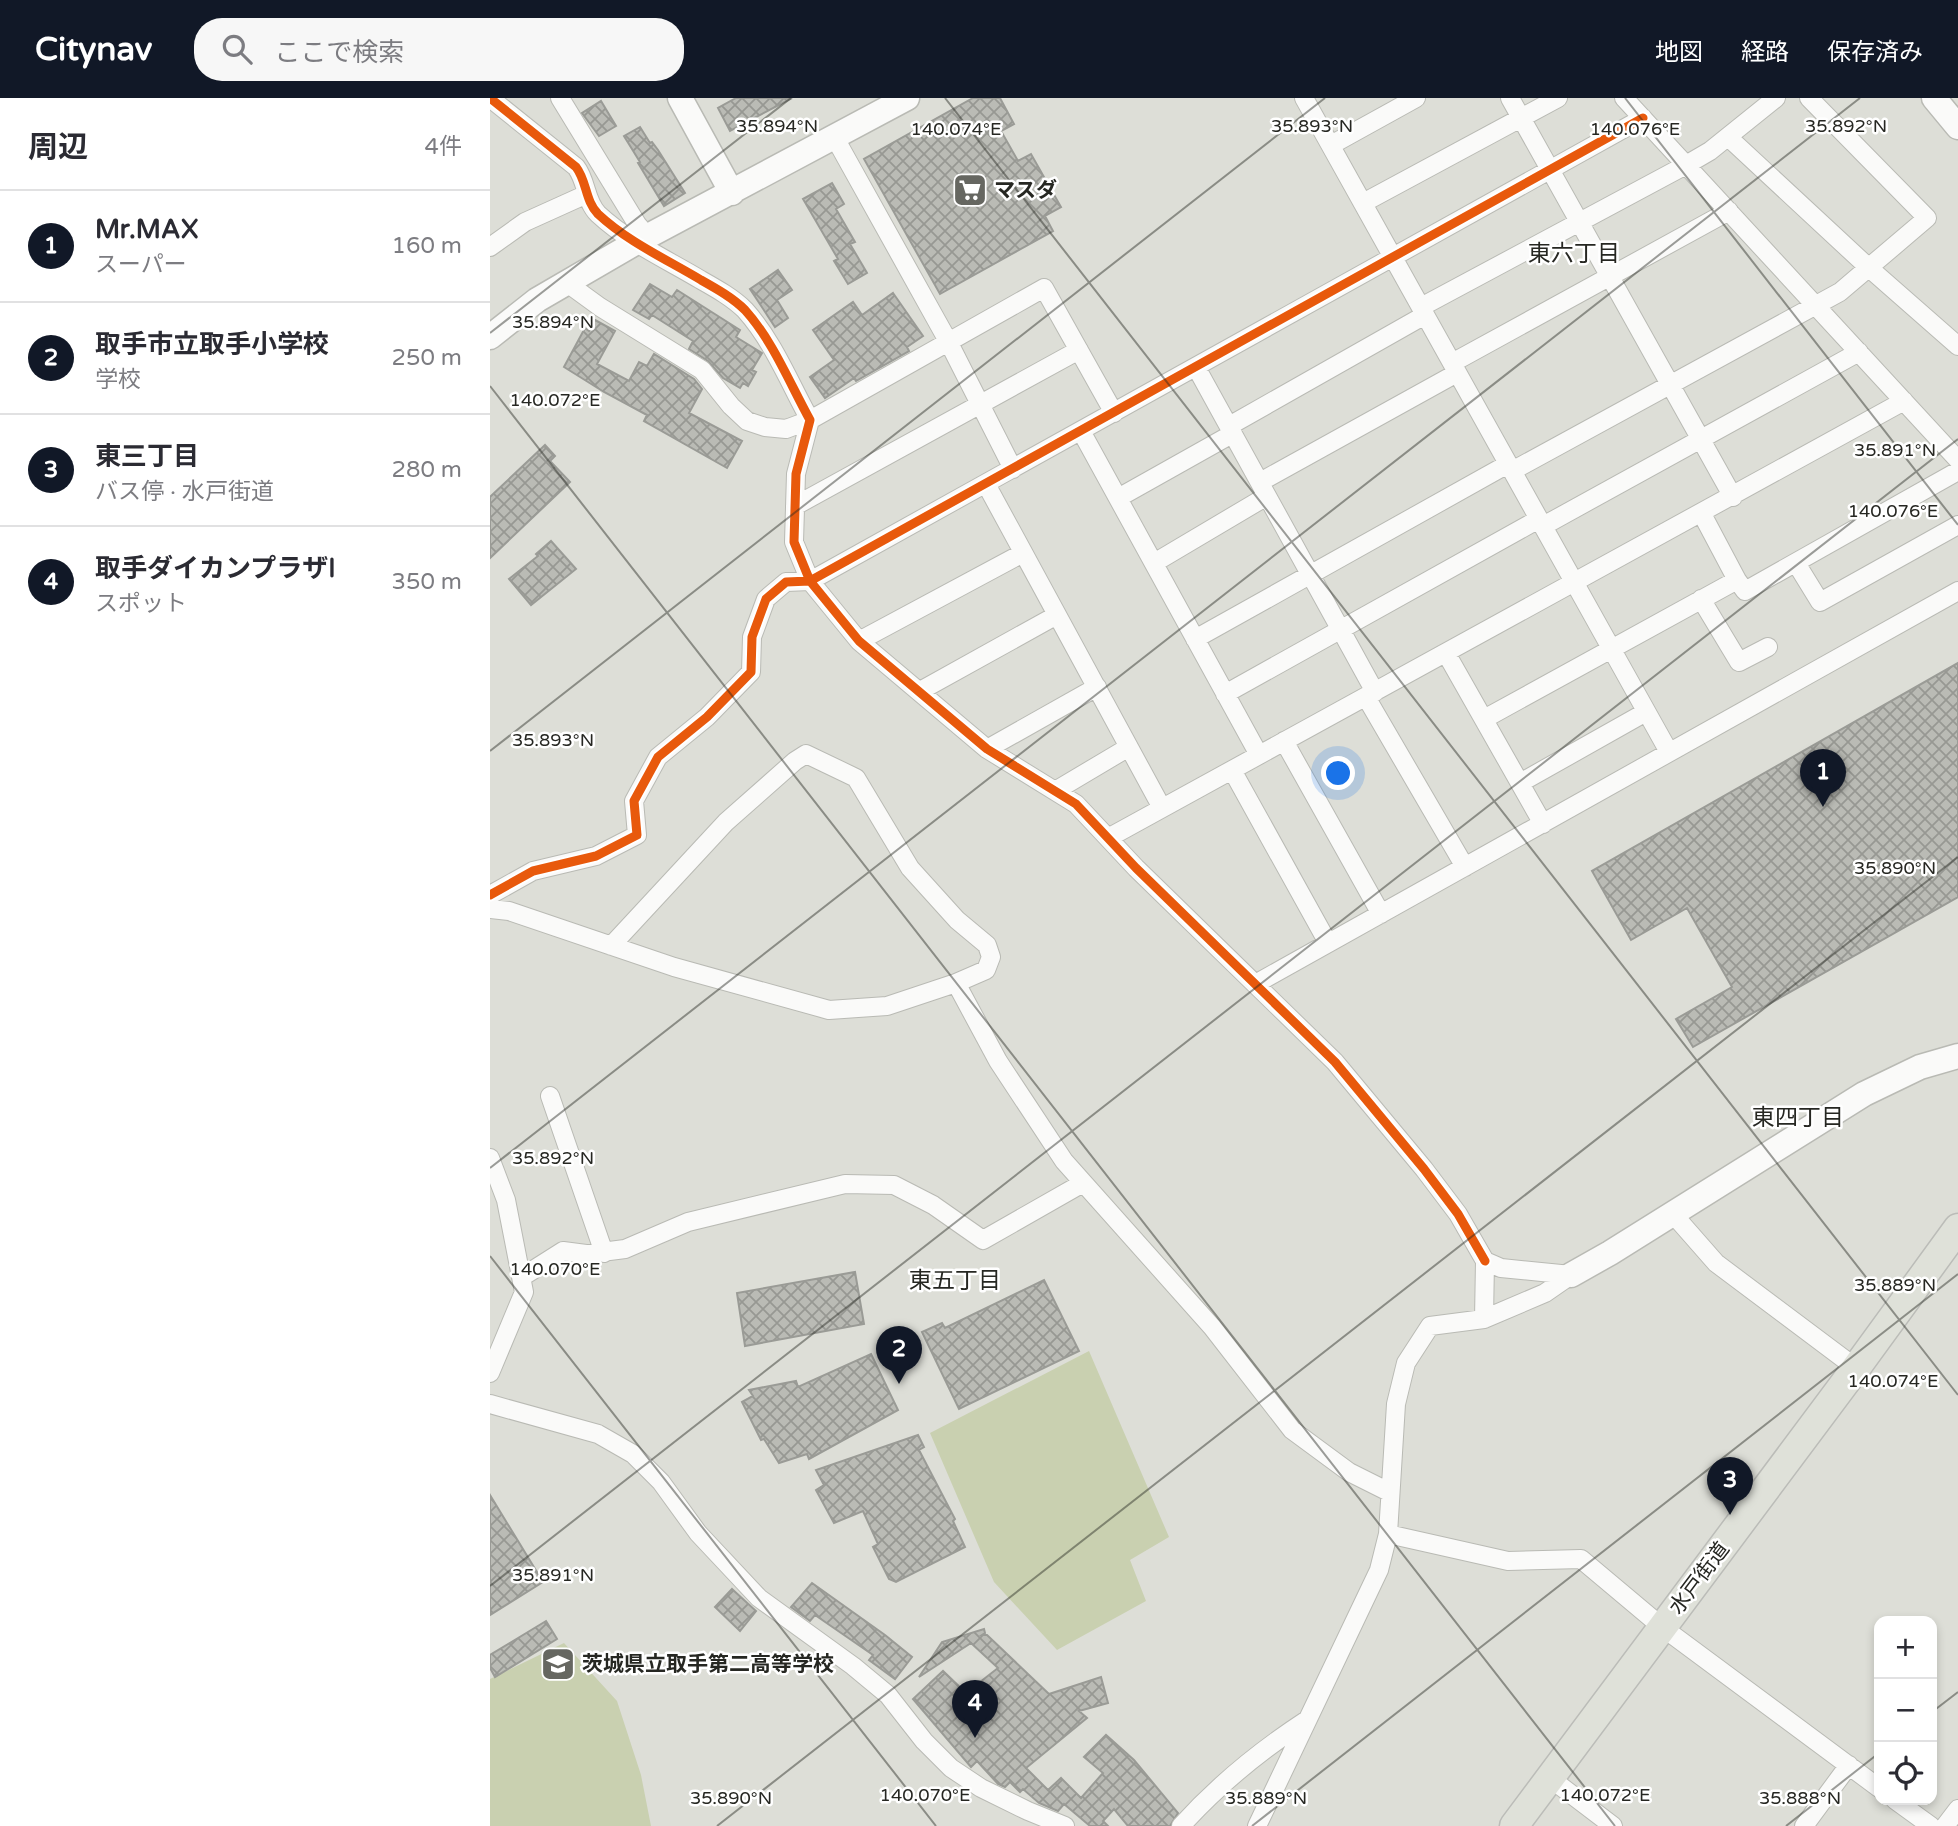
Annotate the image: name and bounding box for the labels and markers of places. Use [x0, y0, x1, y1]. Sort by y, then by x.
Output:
supermarket icon: マスダ [951, 171, 989, 209]
place label: マスダ [994, 178, 1057, 203]
pin: 1 [1800, 749, 1846, 807]
pin: 2 [876, 1326, 922, 1384]
pin: 3 [1707, 1457, 1753, 1515]
school or university icon: 茨城県立取手第二高等学校 [539, 1645, 577, 1683]
place label: 茨城県立取手第二高等学校 [582, 1652, 834, 1677]
pin: 4 [952, 1680, 998, 1738]

